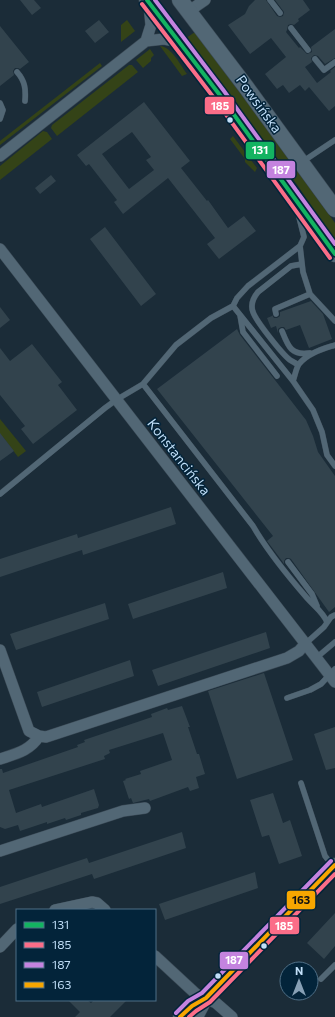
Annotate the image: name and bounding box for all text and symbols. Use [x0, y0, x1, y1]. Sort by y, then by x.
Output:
street label: Powsińska [233, 72, 286, 136]
line badge: 185 [204, 96, 235, 115]
text: 185 [211, 99, 229, 112]
unlabelled marker [225, 115, 235, 125]
line badge: 131 [245, 141, 275, 160]
text: 131 [252, 143, 268, 156]
line badge: 187 [266, 160, 296, 179]
text: 187 [272, 163, 290, 176]
street label: Konstancińska [144, 415, 215, 498]
line badge: 163 [286, 890, 316, 910]
text: 163 [292, 893, 310, 906]
legend [16, 909, 156, 1001]
line badge: 185 [269, 916, 300, 935]
text: 131 [52, 917, 69, 931]
text: 185 [275, 919, 293, 932]
text: 185 [52, 937, 71, 951]
unlabelled marker [259, 941, 269, 951]
line badge: 187 [219, 951, 249, 970]
text: 187 [225, 953, 243, 966]
text: 187 [52, 957, 71, 971]
north arrow [279, 961, 319, 1001]
text: N [295, 964, 303, 977]
unlabelled marker [213, 971, 223, 981]
text: 163 [52, 977, 71, 991]

